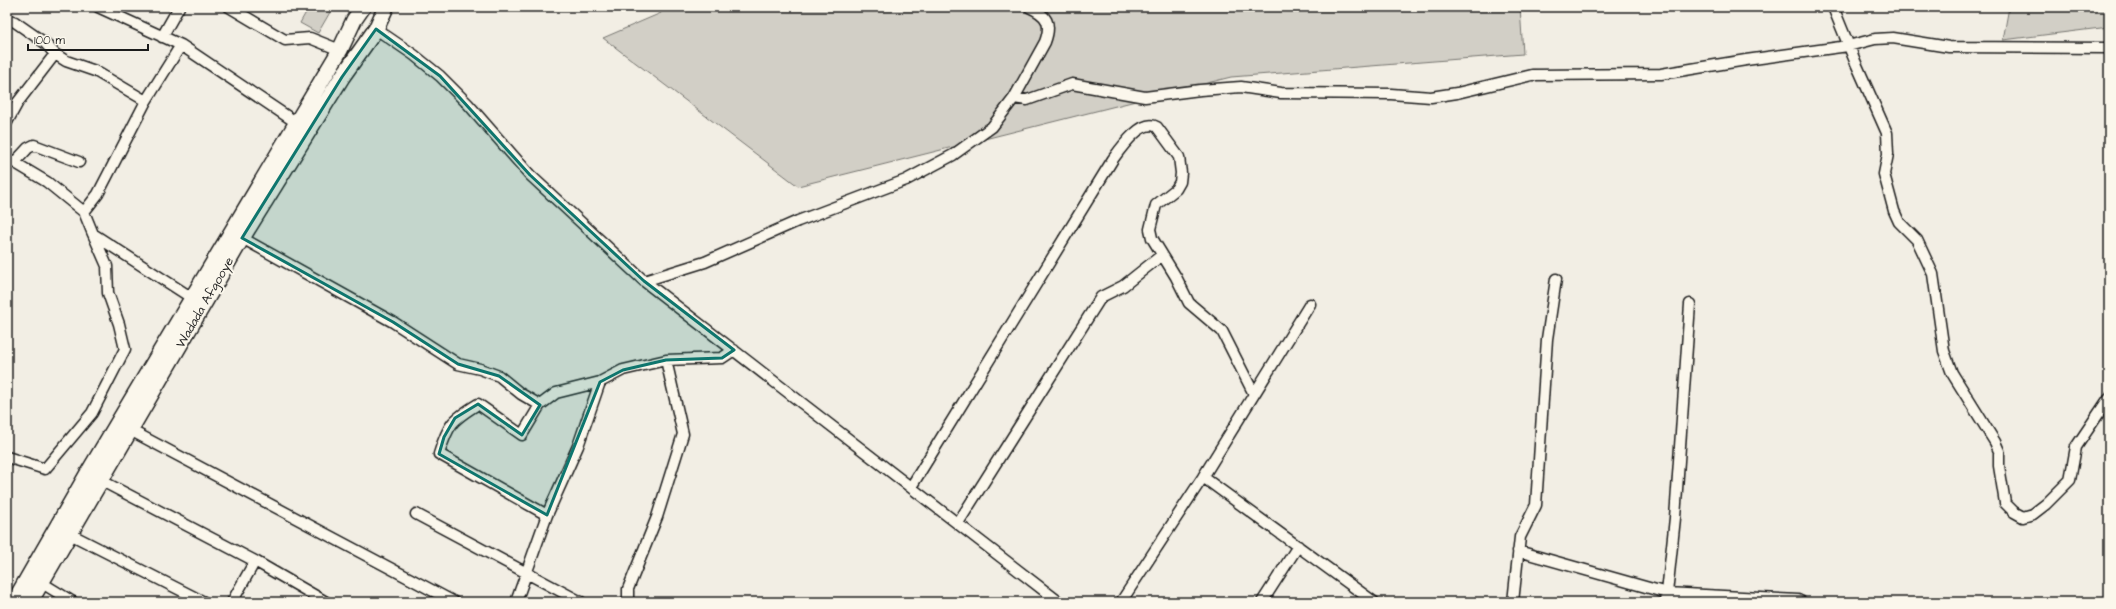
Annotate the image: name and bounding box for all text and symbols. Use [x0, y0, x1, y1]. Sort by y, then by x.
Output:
scale bar [28, 26, 148, 52]
text: 100 m [34, 32, 65, 49]
street label: Wadada Afgooye [172, 254, 239, 352]

